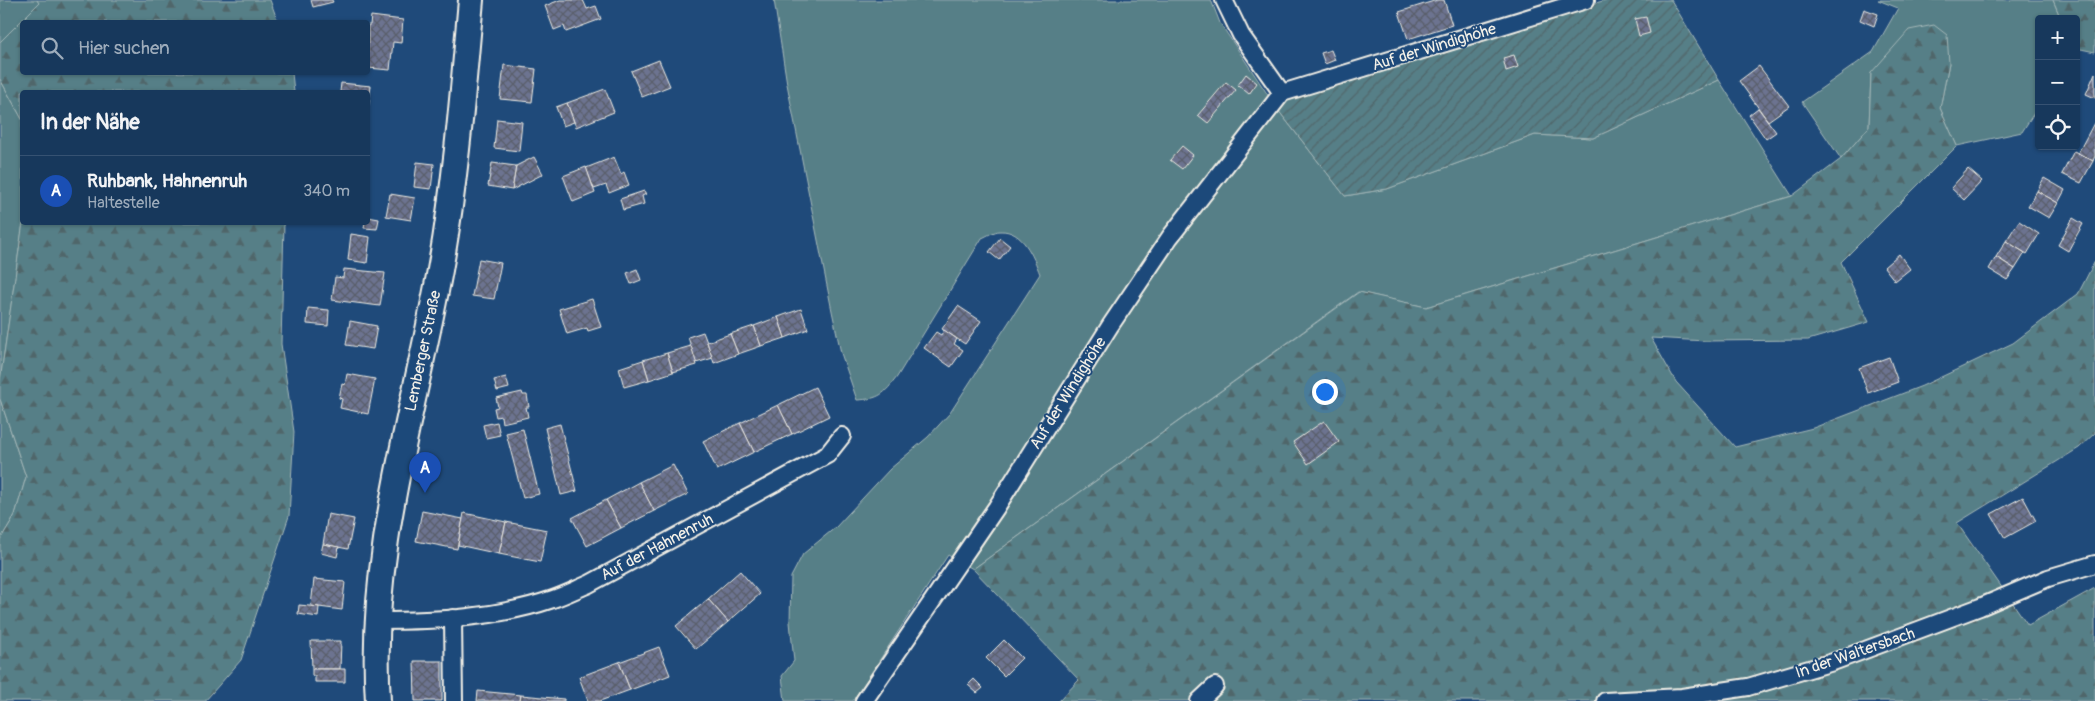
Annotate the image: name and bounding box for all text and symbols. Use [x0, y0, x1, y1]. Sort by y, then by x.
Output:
map controls [2035, 15, 2080, 150]
button: + [2035, 15, 2080, 60]
street label: Auf der Windighöhe [1369, 19, 1499, 75]
search box [20, 20, 370, 75]
icon: search [38, 34, 66, 62]
text: Hier suchen [78, 36, 170, 60]
button: − [2035, 60, 2080, 105]
button: locate [2035, 105, 2080, 150]
text: In der Nähe [40, 109, 140, 136]
text: Ruhbank, Hahnenruh [87, 169, 247, 193]
text: A [51, 181, 61, 201]
text: 340 m [303, 181, 350, 201]
text: Haltestelle [87, 193, 160, 213]
street label: Lemberger Straße [400, 289, 446, 413]
street label: Auf der Windighöhe [1025, 333, 1111, 453]
your location [1312, 379, 1338, 405]
pin: A [409, 452, 441, 493]
street label: Auf der Hahnenruh [597, 509, 717, 585]
street label: In der Waltersbach [1793, 623, 1917, 683]

